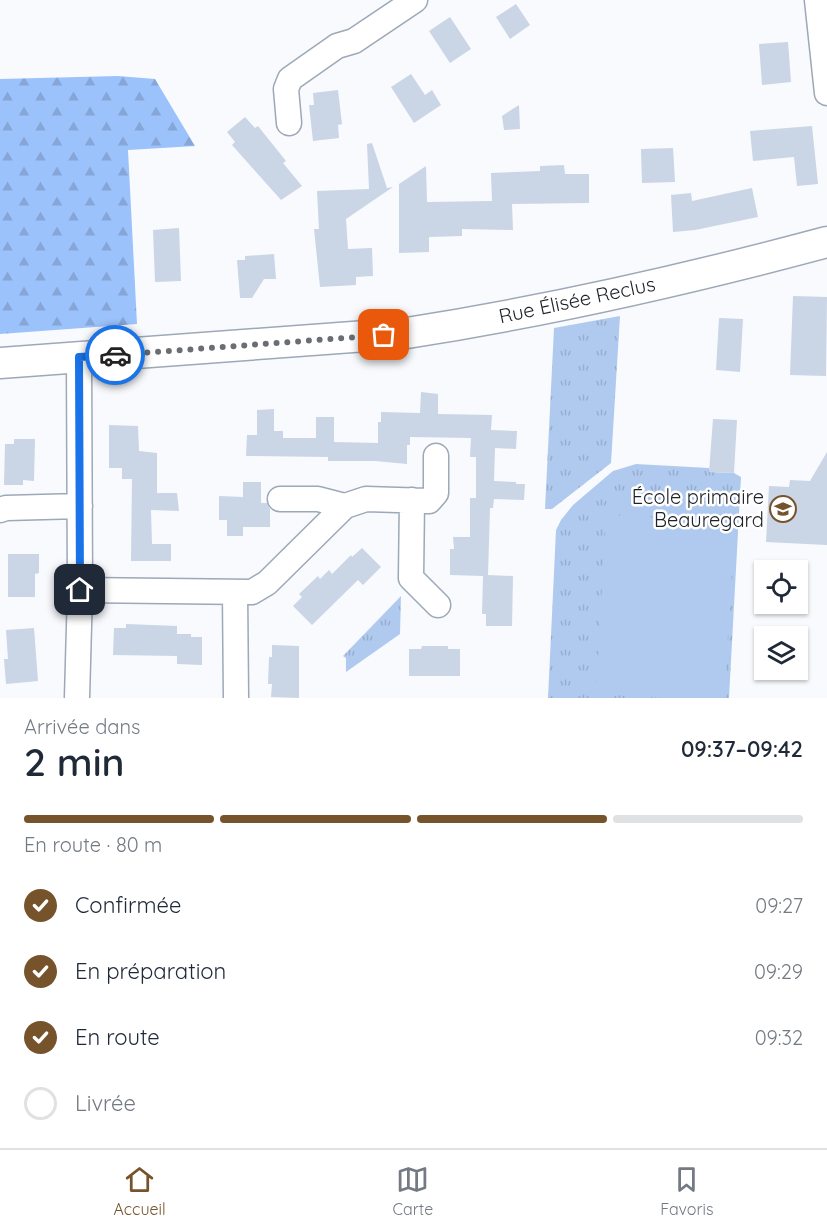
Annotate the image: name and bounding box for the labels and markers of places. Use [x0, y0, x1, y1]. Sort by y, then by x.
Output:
pin [358, 309, 409, 360]
place label: École primaire Beauregard [632, 484, 764, 532]
school or university icon: École primaire Beauregard [768, 494, 798, 524]
pin [54, 564, 105, 615]

